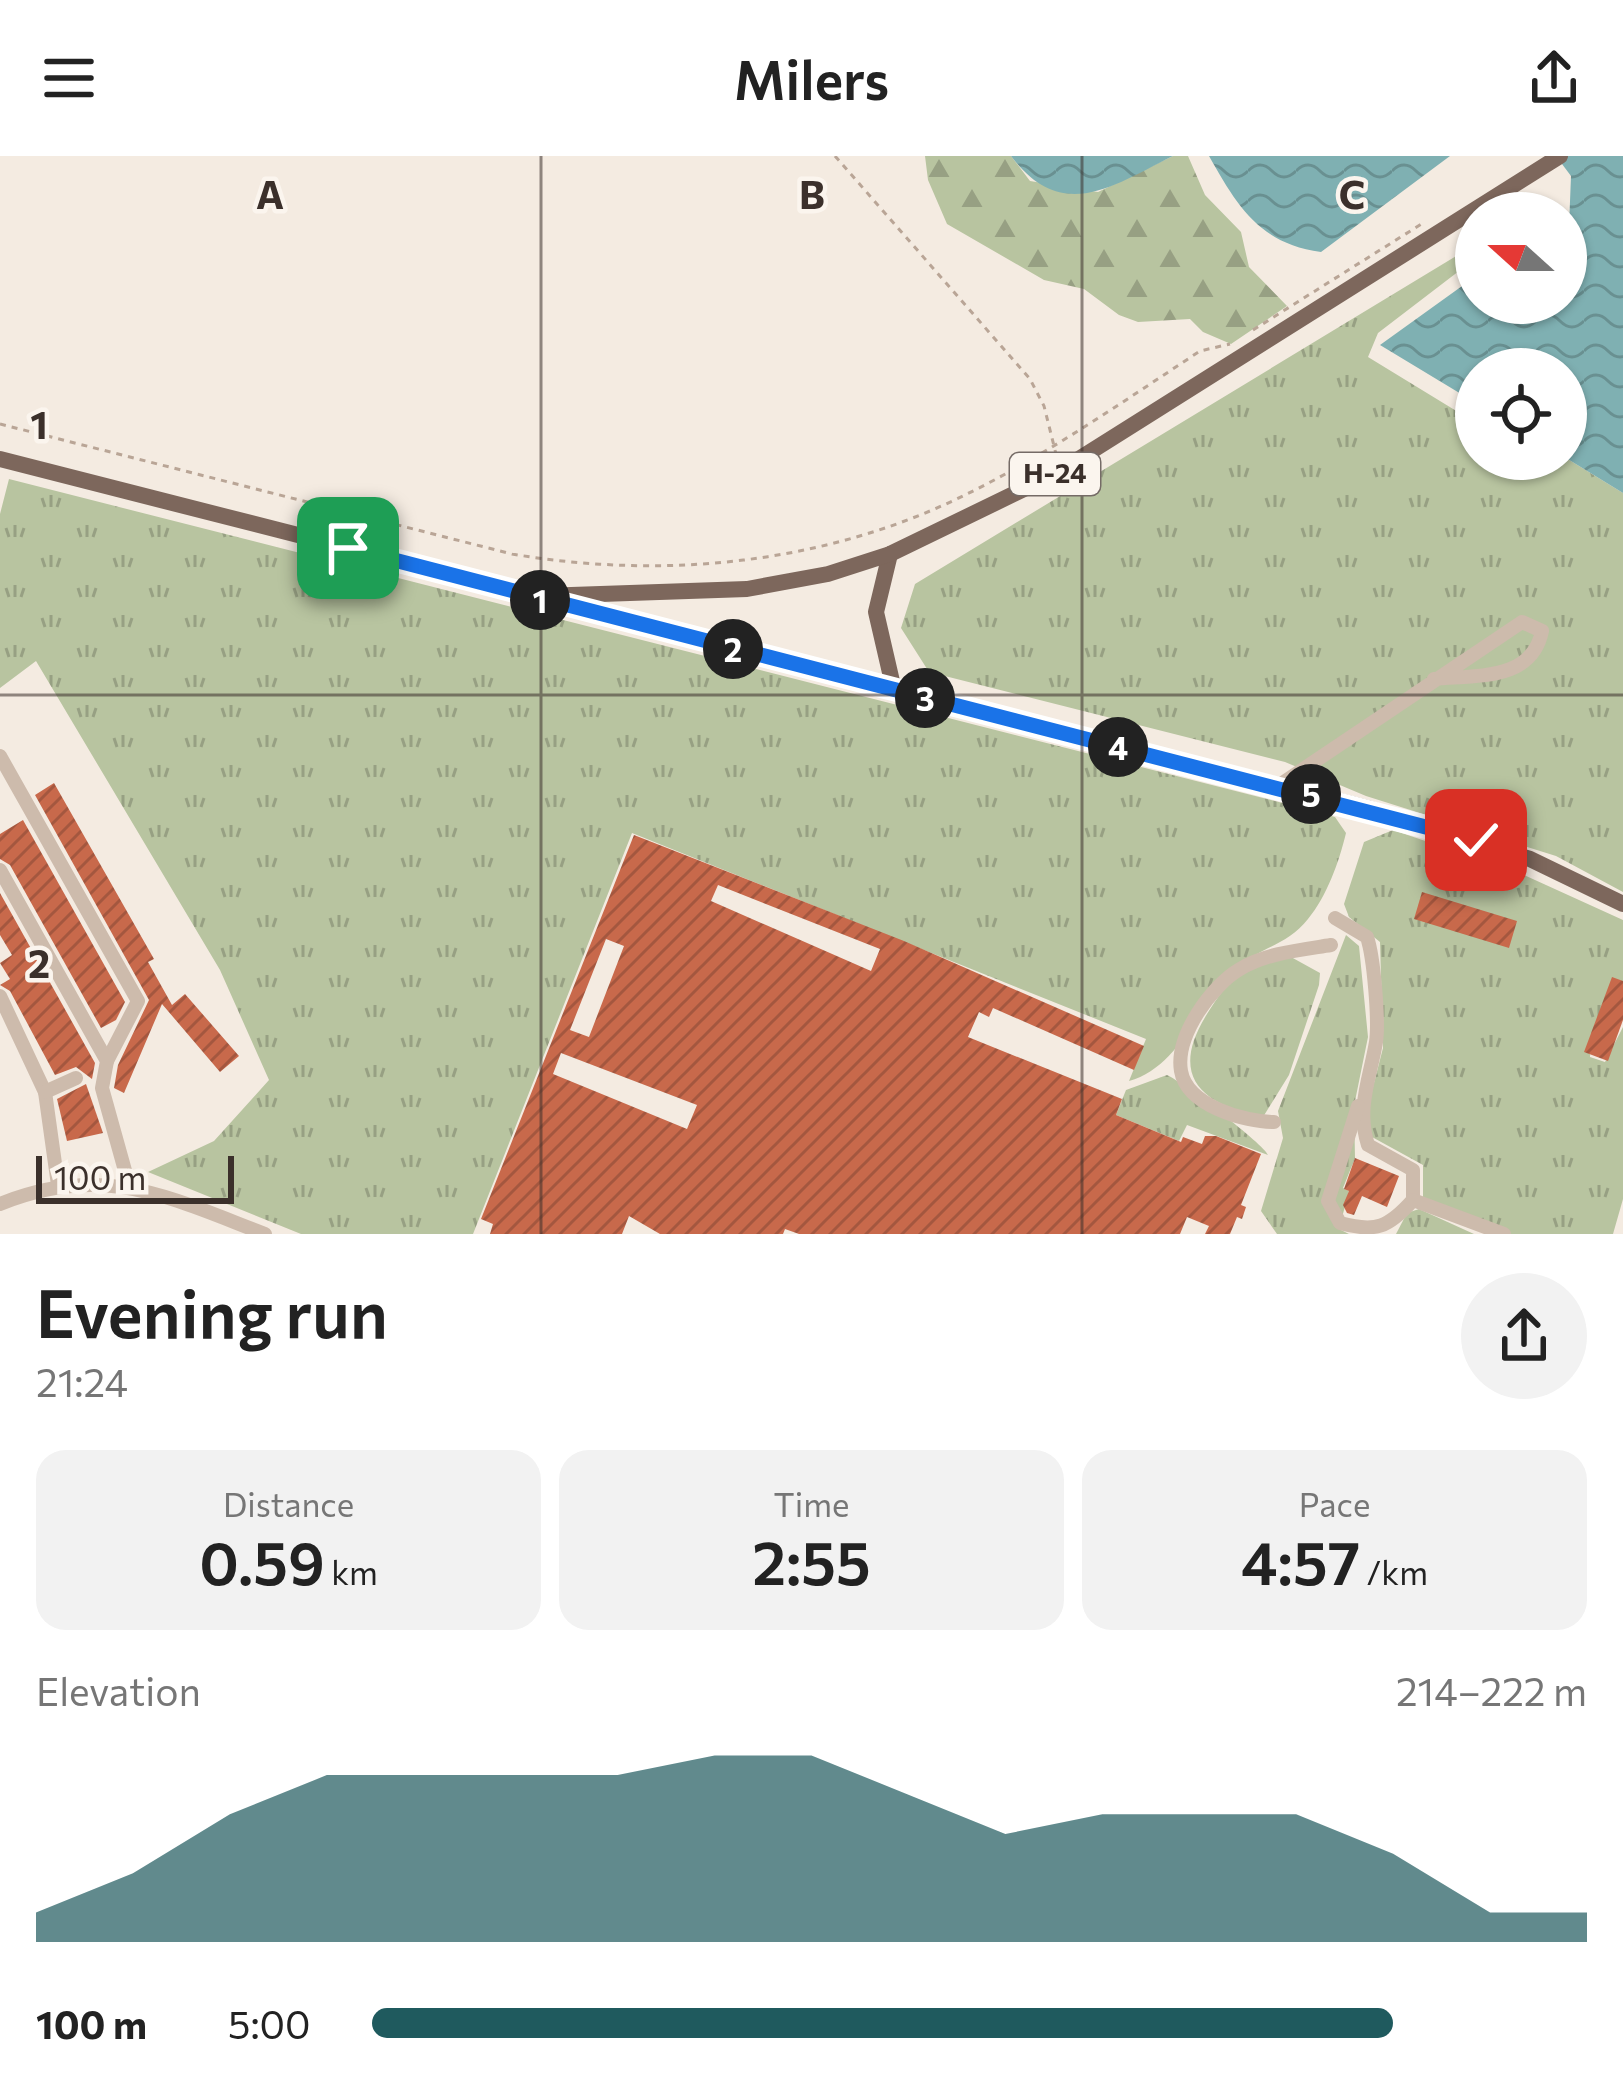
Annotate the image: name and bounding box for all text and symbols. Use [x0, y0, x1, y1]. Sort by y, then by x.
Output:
icon: menu [36, 45, 102, 111]
text: Milers [734, 45, 889, 111]
icon: share [1521, 45, 1587, 111]
text: A [256, 169, 284, 217]
text: B [799, 169, 825, 217]
text: C [1339, 169, 1365, 217]
north arrow [1455, 192, 1587, 324]
map controls [1455, 192, 1587, 480]
button: locate [1455, 348, 1587, 480]
text: 1 [30, 399, 48, 447]
road number: Н-24 [1010, 453, 1100, 495]
pin [297, 497, 399, 599]
icon: arrive [315, 515, 381, 581]
pin: 1 [510, 570, 570, 630]
text: 1 [533, 579, 547, 620]
pin: 2 [703, 619, 763, 679]
text: 2 [724, 628, 742, 669]
pin: 3 [895, 668, 955, 728]
text: 3 [915, 677, 935, 718]
pin: 4 [1088, 717, 1148, 777]
text: 4 [1108, 726, 1128, 767]
pin: 5 [1281, 764, 1341, 824]
text: 5 [1301, 773, 1321, 814]
pin [1425, 789, 1527, 891]
icon: check [1443, 807, 1509, 873]
text: 2 [28, 938, 50, 986]
scale bar [36, 1150, 234, 1203]
text: 100 m [54, 1156, 146, 1197]
text: Evening run [36, 1271, 388, 1352]
button: share [1461, 1273, 1587, 1399]
text: 21:24 [36, 1357, 128, 1405]
text: Distance [223, 1483, 354, 1524]
text: Time [774, 1483, 849, 1524]
text: Pace [1299, 1483, 1370, 1524]
text: 0.59 [199, 1524, 325, 1597]
text: 2:55 [752, 1524, 871, 1597]
text: 4:57 [1241, 1524, 1360, 1597]
text: km [325, 1551, 378, 1592]
text: /km [1360, 1551, 1428, 1592]
text: Elevation [36, 1666, 201, 1714]
text: 214–222 m [1396, 1666, 1587, 1714]
text: 100 m [36, 1999, 147, 2047]
text: 5:00 [228, 1999, 311, 2047]

